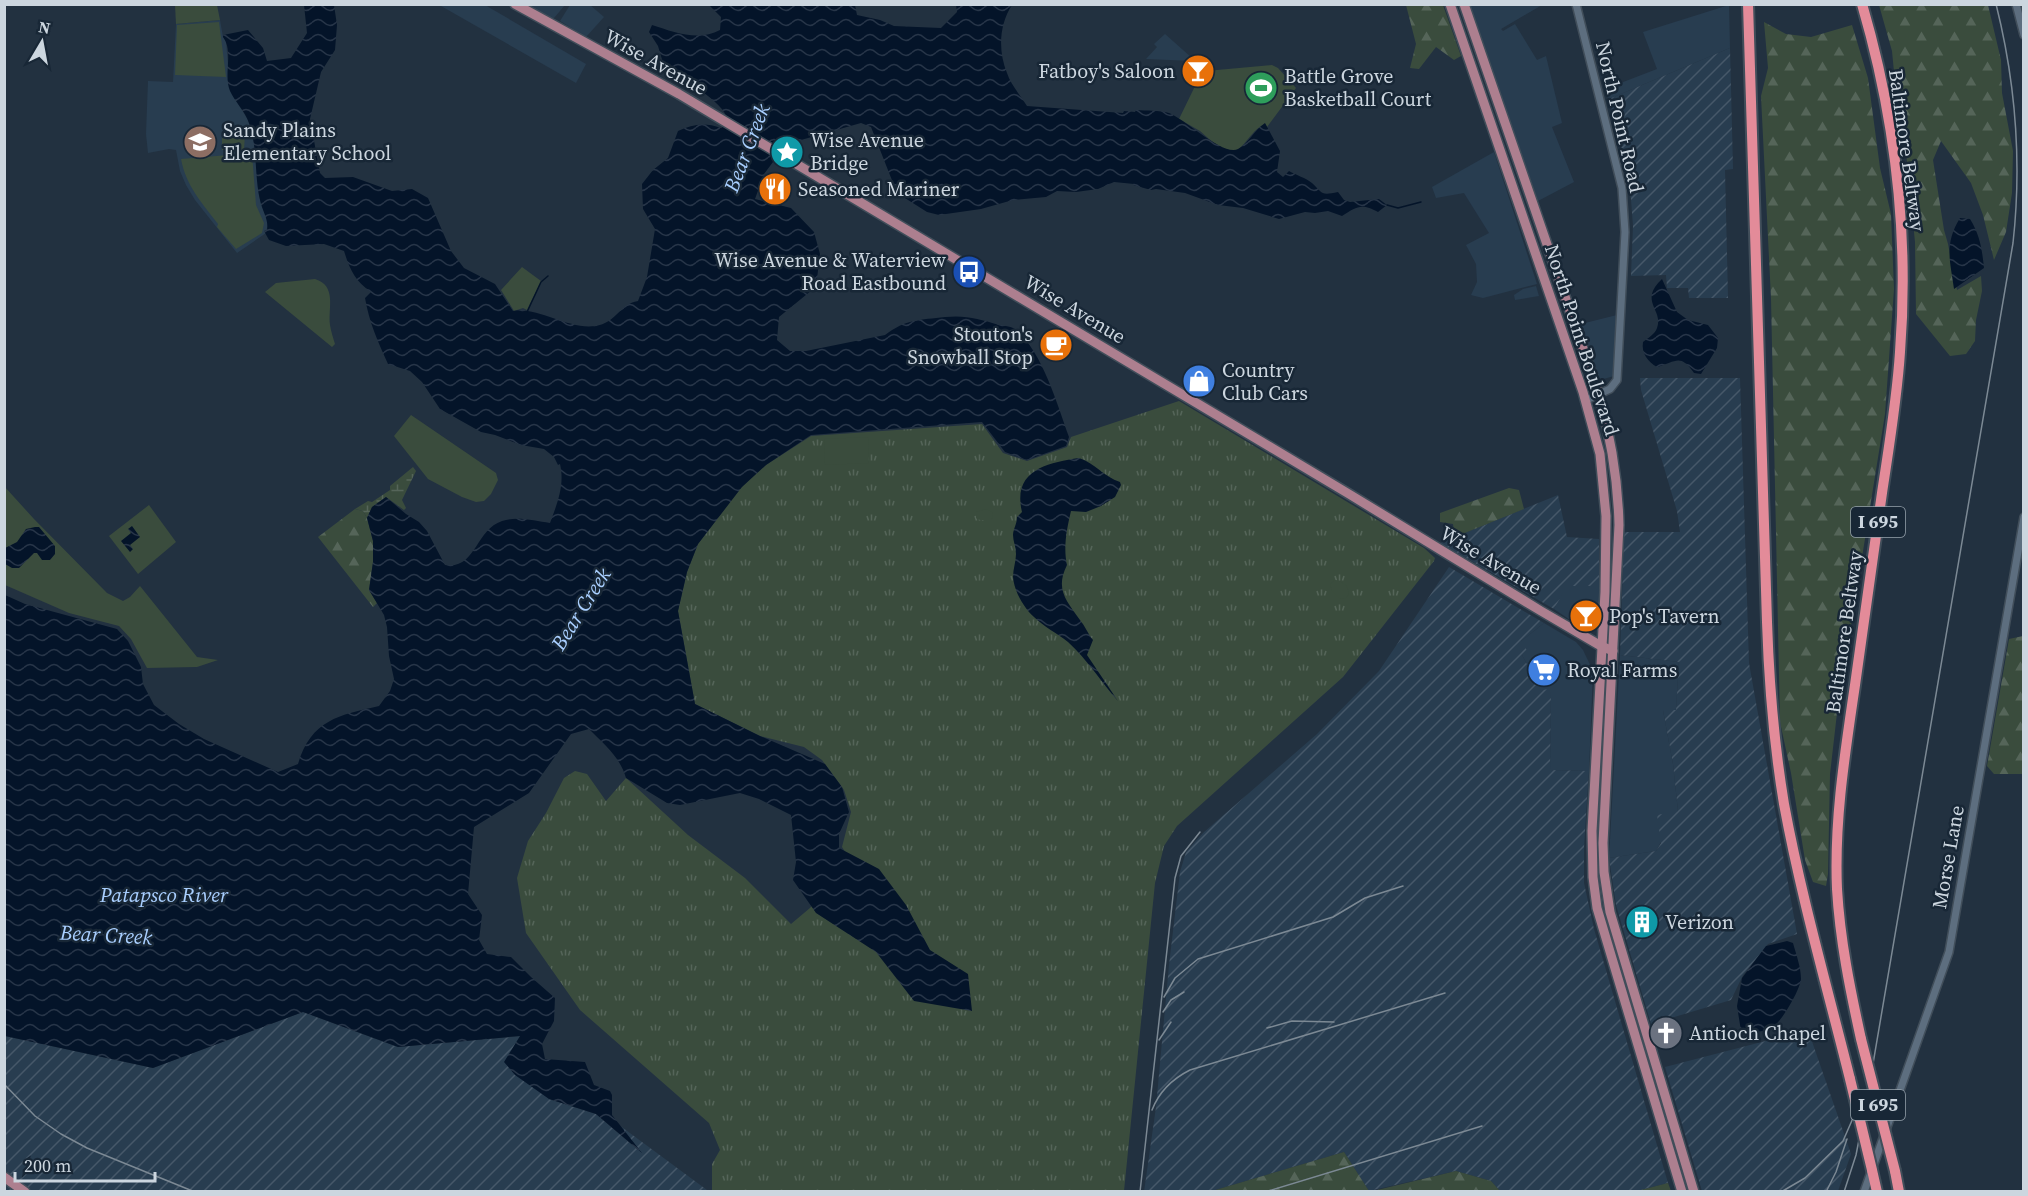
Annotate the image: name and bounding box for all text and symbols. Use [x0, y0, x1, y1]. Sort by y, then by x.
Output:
north arrow [12, 12, 72, 72]
text: N [37, 15, 53, 39]
street label: Wise Avenue [599, 22, 713, 102]
street label: North Point Road [1589, 39, 1651, 196]
bar icon: Fatboy's Saloon [1180, 53, 1216, 89]
place label: Fatboy's Saloon [1038, 57, 1175, 85]
place label: Battle Grove Basketball Court [1284, 62, 1432, 113]
street label: Baltimore Beltway [1882, 67, 1932, 234]
sports icon: Battle Grove Basketball Court [1243, 70, 1279, 106]
water label: Bear Creek [716, 99, 777, 197]
place label: Sandy Plains Elementary School [223, 116, 391, 167]
school or university icon: Sandy Plains Elementary School [182, 124, 218, 160]
place label: Wise Avenue Bridge [810, 126, 924, 177]
place icon: Wise Avenue Bridge [769, 134, 805, 170]
restaurant icon: Seasoned Mariner [757, 171, 793, 207]
place label: Seasoned Mariner [798, 175, 960, 203]
street label: North Point Boulevard [1538, 241, 1626, 440]
place label: Wise Avenue & Waterview Road Eastbound [714, 246, 947, 297]
bus stop icon: Wise Avenue & Waterview Road Eastbound [951, 254, 987, 290]
street label: Wise Avenue [1019, 268, 1131, 350]
place label: Stouton's Snowball Stop [908, 320, 1033, 371]
cafe icon: Stouton's Snowball Stop [1038, 327, 1074, 363]
place label: Country Club Cars [1222, 356, 1308, 407]
shop icon: Country Club Cars [1181, 363, 1217, 399]
road number: I 695 [1851, 507, 1905, 537]
street label: Wise Avenue [1435, 519, 1547, 601]
street label: Baltimore Beltway [1819, 548, 1869, 715]
water label: Bear Creek [543, 562, 617, 657]
bar icon: Pop's Tavern [1568, 598, 1604, 634]
place label: Pop's Tavern [1609, 602, 1720, 630]
supermarket icon: Royal Farms [1526, 652, 1562, 688]
place label: Royal Farms [1567, 656, 1677, 684]
street label: Morse Lane [1925, 803, 1971, 911]
water label: Patapsco River [99, 880, 229, 909]
building icon: Verizon [1624, 904, 1660, 940]
place label: Verizon [1665, 908, 1734, 936]
water label: Bear Creek [58, 918, 153, 951]
church icon: Antioch Chapel [1648, 1015, 1684, 1051]
place label: Antioch Chapel [1689, 1019, 1826, 1047]
road number: I 695 [1851, 1090, 1905, 1120]
scale bar [15, 1145, 154, 1183]
text: 200 m [24, 1153, 71, 1178]

